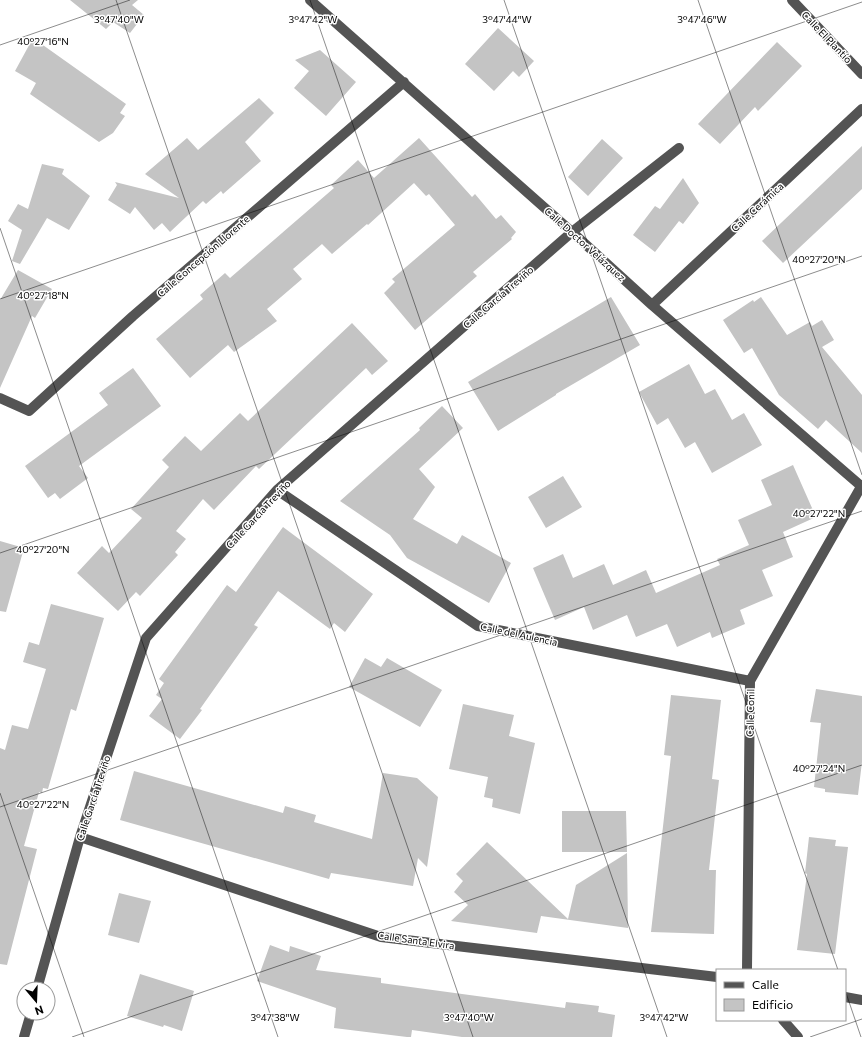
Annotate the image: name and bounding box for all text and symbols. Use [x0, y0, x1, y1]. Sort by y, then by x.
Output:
street label: Calle El Plantío [799, 9, 855, 65]
text: 3°47'40"W [94, 13, 144, 25]
text: 3°47'42"W [289, 13, 337, 25]
text: 3°47'44"W [482, 13, 532, 25]
text: 3°47'46"W [677, 13, 727, 25]
text: 40°27'16"N [17, 35, 69, 47]
street label: Calle Cerámica [728, 180, 786, 234]
street label: Calle Doctor Velázquez [542, 205, 628, 283]
street label: Calle Concepción Llorente [154, 213, 252, 299]
text: 40°27'20"N [792, 253, 846, 265]
street label: Calle García Treviño [460, 263, 536, 331]
text: 40°27'18"N [17, 289, 69, 301]
street label: Calle García Treviño [223, 477, 293, 551]
text: 40°27'22"N [793, 507, 845, 519]
text: 40°27'20"N [16, 543, 70, 555]
street label: Calle del Aulencia [479, 620, 559, 648]
street label: Calle Conil [744, 689, 756, 737]
street label: Calle García Treviño [73, 754, 113, 842]
text: 40°27'24"N [793, 762, 845, 774]
text: 40°27'22"N [17, 798, 69, 810]
street label: Calle Santa Elvira [377, 929, 455, 951]
legend [716, 969, 846, 1021]
text: Calle [752, 977, 779, 991]
north arrow [16, 981, 56, 1021]
text: Edificio [752, 997, 793, 1011]
text: N [33, 1003, 45, 1018]
text: 3°47'38"W [250, 1011, 300, 1023]
text: 3°47'40"W [444, 1011, 494, 1023]
text: 3°47'42"W [640, 1011, 688, 1023]

